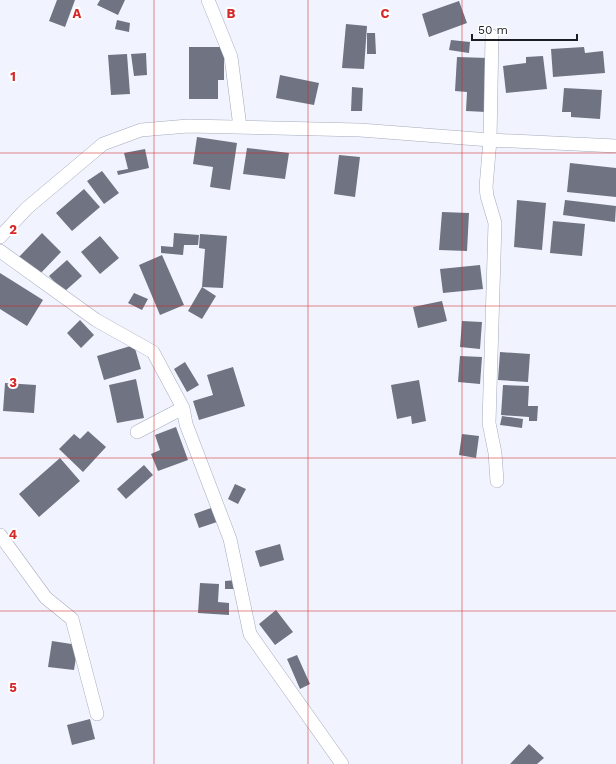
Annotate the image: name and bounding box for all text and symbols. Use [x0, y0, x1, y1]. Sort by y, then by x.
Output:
text: A [73, 6, 82, 21]
text: B [227, 6, 236, 21]
text: C [381, 6, 390, 21]
scale bar [472, 16, 577, 42]
text: 50 m [478, 23, 508, 37]
text: 1 [10, 69, 16, 84]
text: 2 [9, 222, 17, 237]
text: 3 [9, 375, 17, 390]
text: 4 [9, 527, 18, 542]
text: 5 [9, 680, 17, 695]

